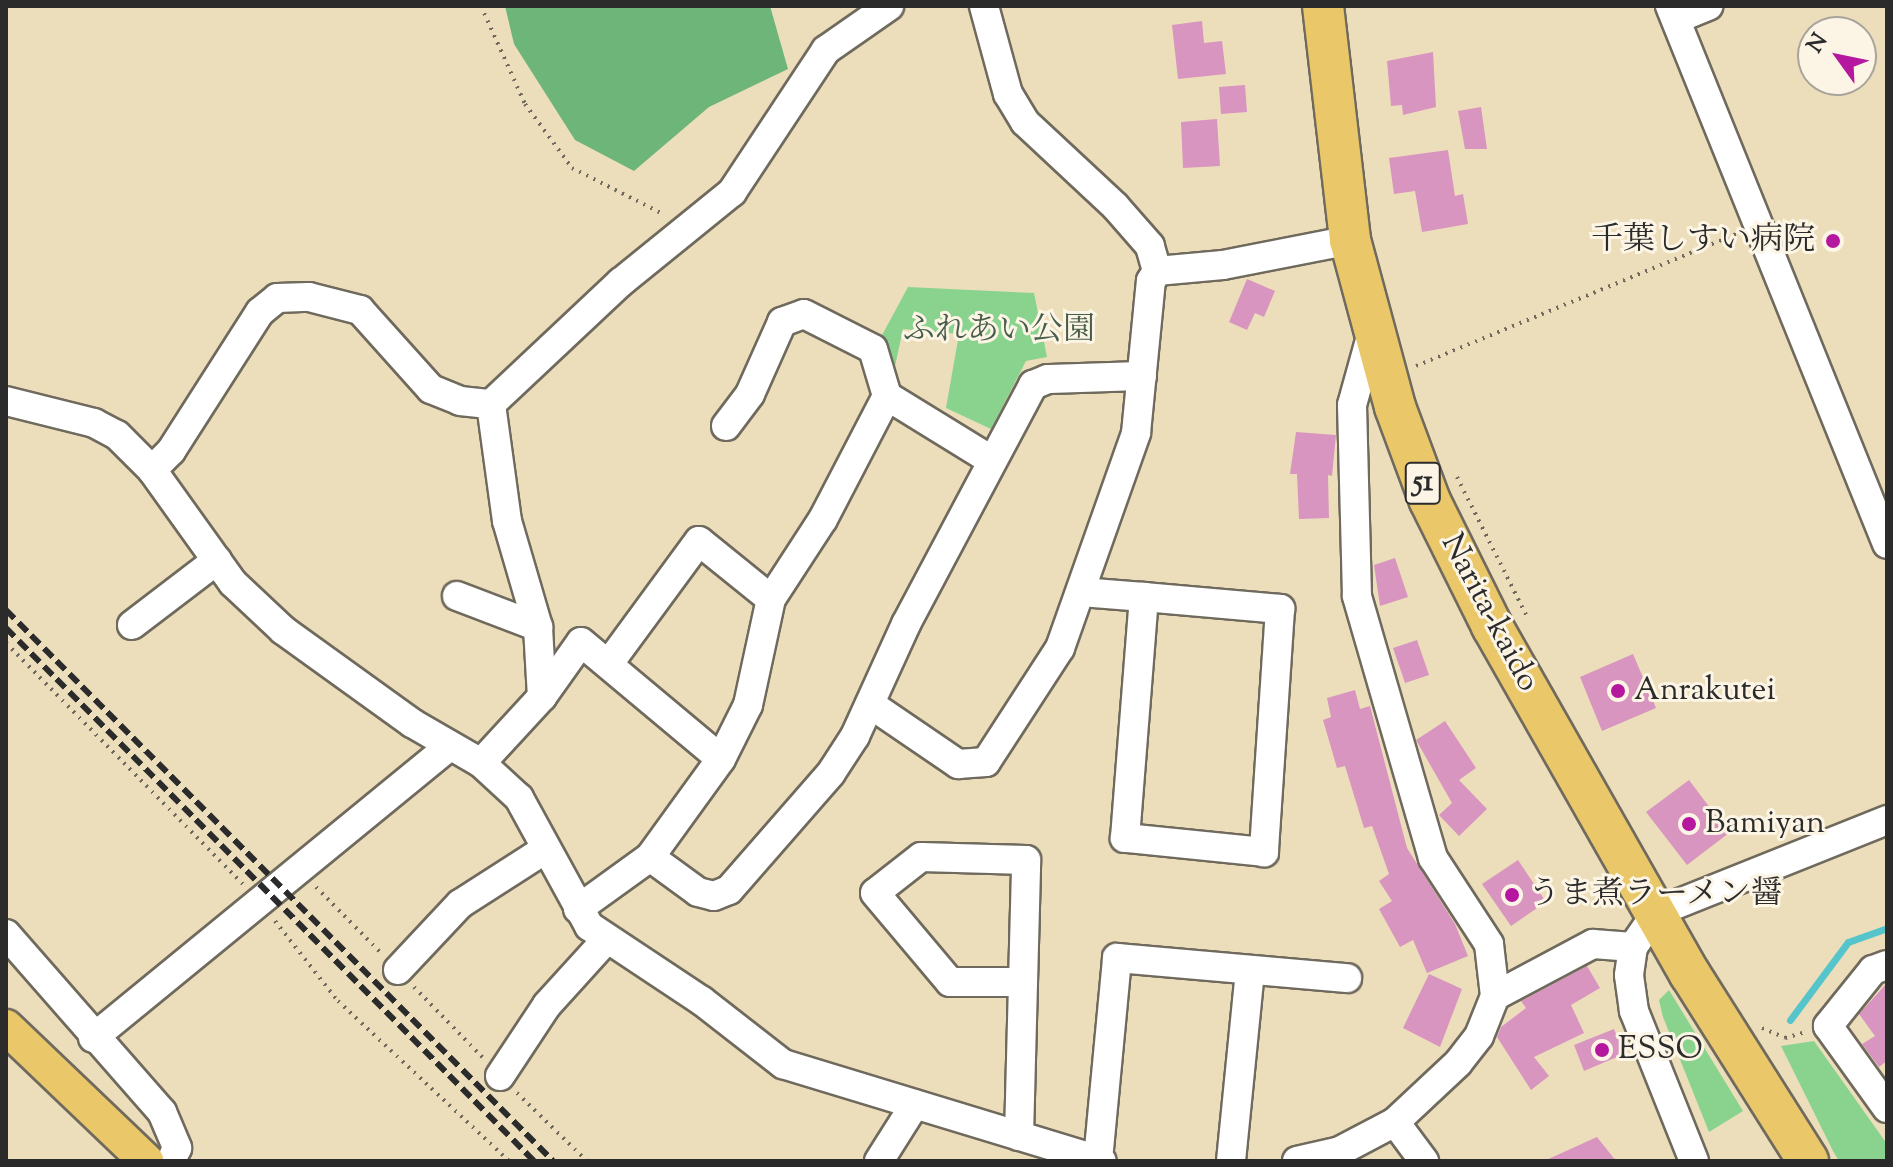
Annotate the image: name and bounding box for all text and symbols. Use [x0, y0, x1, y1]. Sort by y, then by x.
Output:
north arrow [1797, 16, 1877, 96]
text: N [1800, 28, 1837, 60]
place label: 千葉しすい病院 [1591, 222, 1815, 260]
marker: 千葉しすい病院 [1822, 230, 1844, 252]
park label: ふれあい公園 [903, 312, 1095, 350]
road number: 51 [1403, 457, 1443, 509]
street label: Narita-kaido [1431, 528, 1547, 698]
place label: Anrakutei [1634, 672, 1776, 710]
marker: Anrakutei [1609, 682, 1627, 700]
place label: Bamiyan [1705, 805, 1825, 843]
marker: Bamiyan [1680, 815, 1698, 833]
place label: うま煮ラーメン醤 [1528, 876, 1784, 914]
marker: うま煮ラーメン醤 [1503, 886, 1521, 904]
place label: ESSO [1618, 1031, 1703, 1069]
marker: ESSO [1593, 1041, 1611, 1059]

